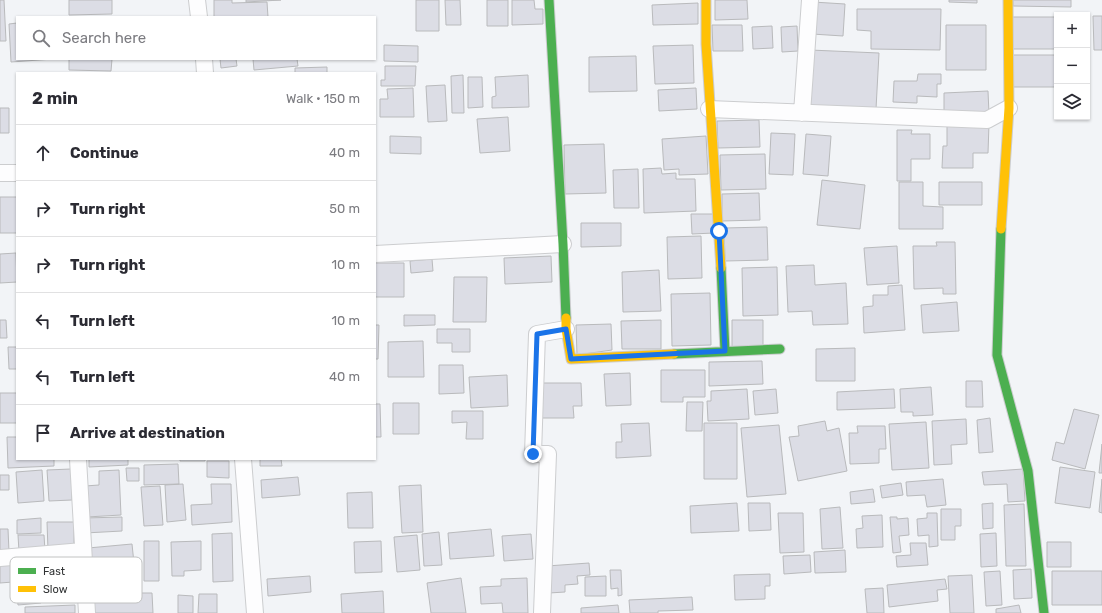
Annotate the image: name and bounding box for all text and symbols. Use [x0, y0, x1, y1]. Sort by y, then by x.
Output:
map controls [1054, 12, 1090, 120]
button: + [1054, 12, 1090, 48]
search box [16, 16, 376, 60]
icon: search [30, 27, 52, 49]
text: Search here [62, 29, 146, 47]
button: − [1054, 48, 1090, 84]
button: layers [1054, 84, 1090, 120]
text: 2 min [32, 88, 78, 108]
text: Walk · 150 m [286, 91, 360, 106]
icon: ahead [32, 142, 54, 164]
text: Continue [70, 144, 139, 162]
text: 40 m [329, 145, 360, 160]
icon: right [32, 198, 54, 220]
text: Turn right [70, 200, 145, 218]
text: 50 m [329, 201, 360, 216]
route start [710, 222, 728, 240]
icon: right [32, 254, 54, 276]
text: Turn right [70, 256, 145, 274]
text: 10 m [331, 257, 360, 272]
icon: left [32, 310, 54, 332]
text: Turn left [70, 312, 135, 330]
text: 10 m [331, 313, 360, 328]
icon: left [32, 366, 54, 388]
text: Turn left [70, 368, 135, 386]
text: 40 m [329, 369, 360, 384]
icon: arrive [32, 422, 54, 444]
text: Arrive at destination [70, 424, 225, 442]
route end [524, 445, 542, 463]
legend [10, 557, 142, 603]
text: Fast [43, 565, 66, 578]
text: Slow [43, 583, 68, 596]

